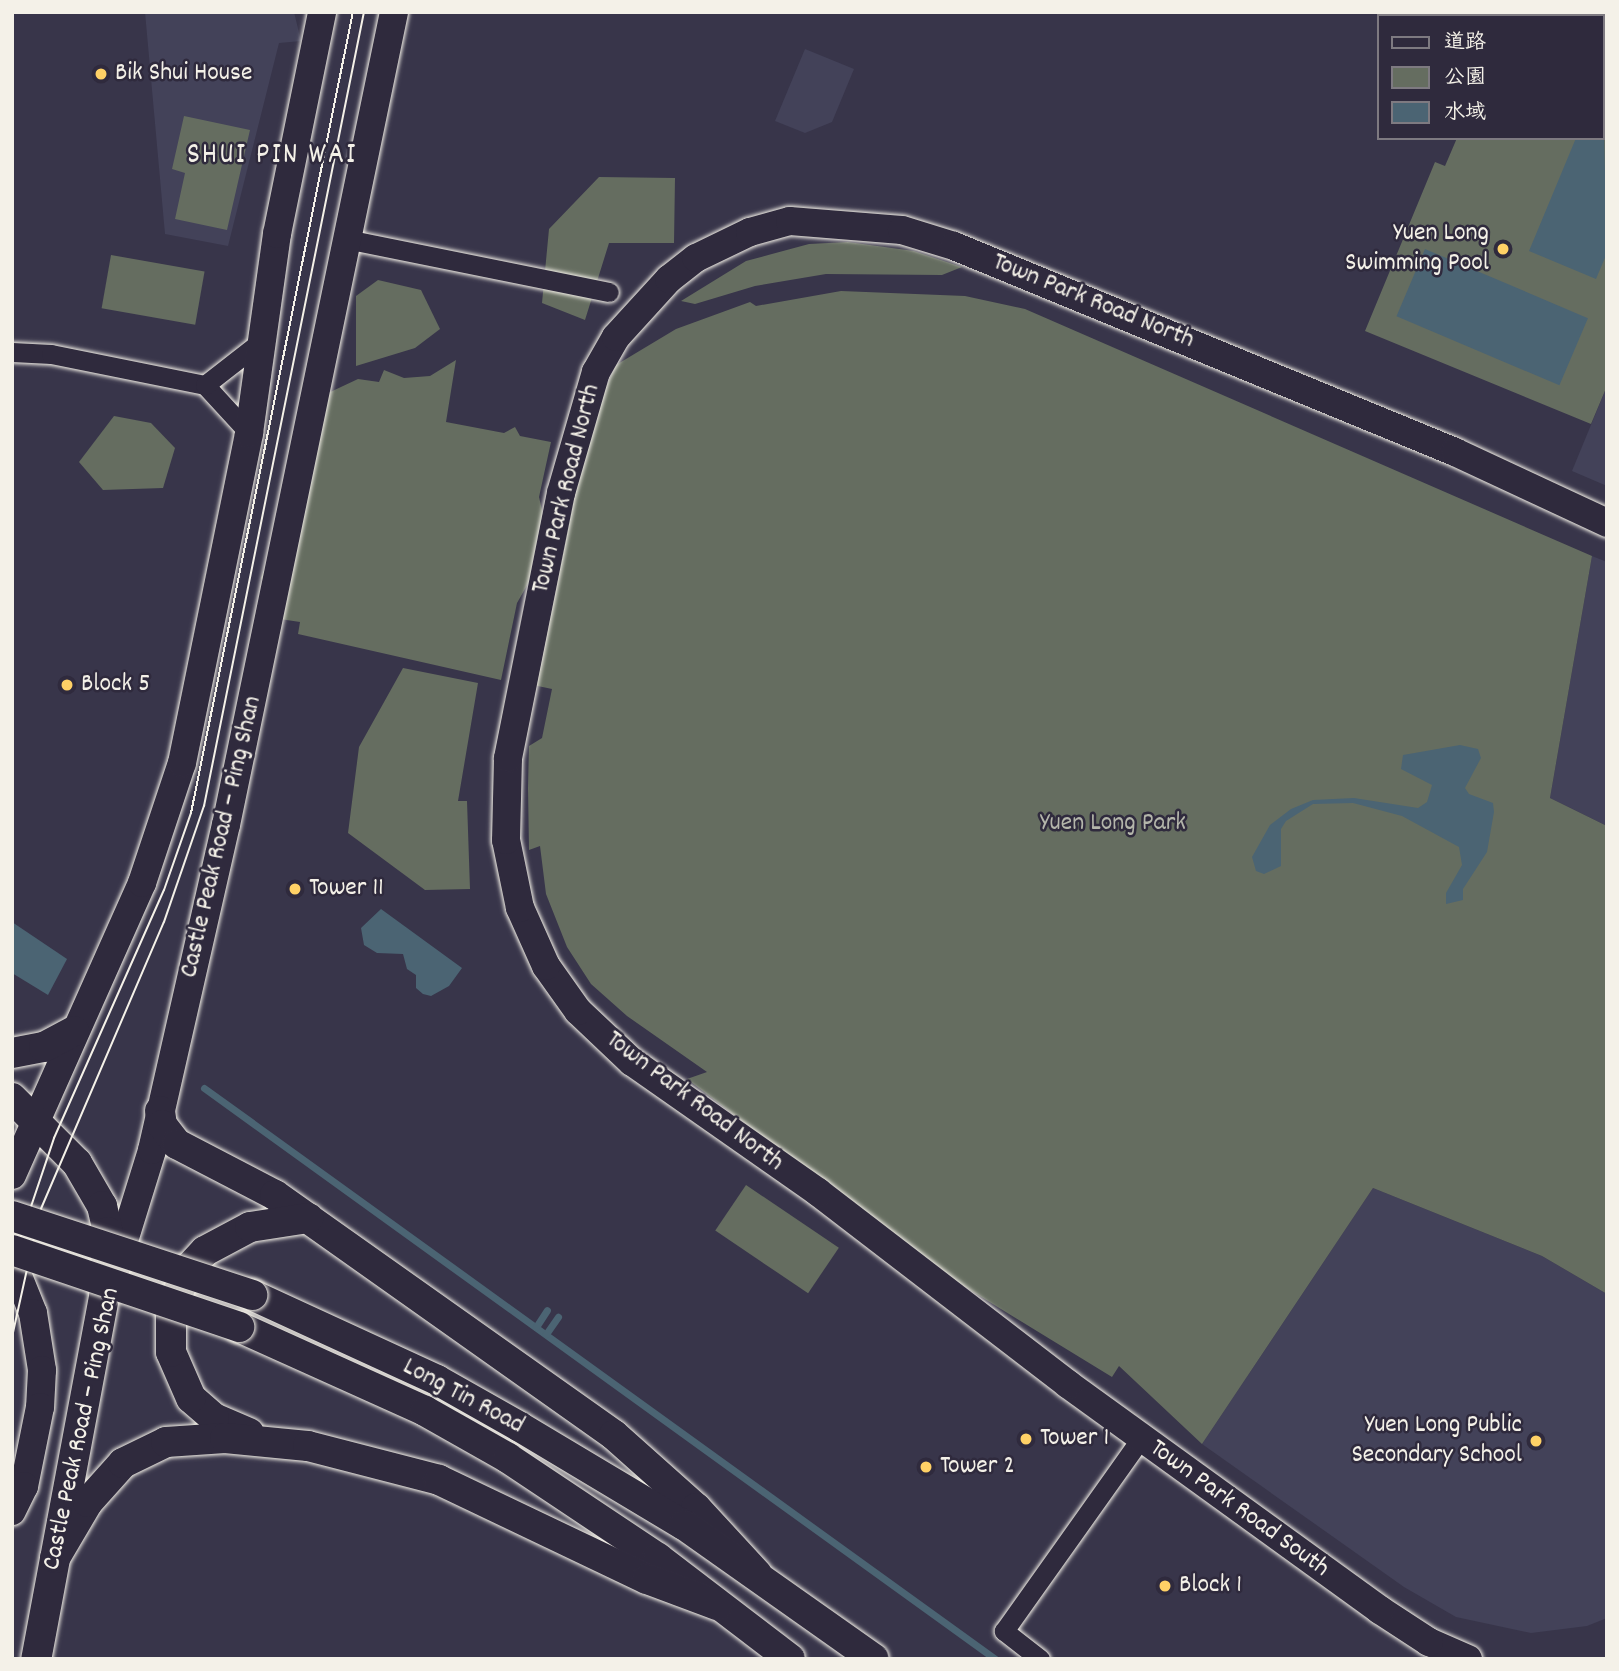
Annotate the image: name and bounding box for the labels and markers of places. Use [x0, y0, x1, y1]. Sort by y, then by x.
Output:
place label: Bik Shui House [115, 58, 252, 90]
marker: Bik Shui House [93, 66, 109, 82]
place label: Yuen Long Swimming Pool [1345, 218, 1489, 280]
marker: Yuen Long Swimming Pool [1495, 241, 1511, 257]
place label: Block 5 [81, 669, 150, 701]
marker: Block 5 [59, 677, 75, 693]
place label: Tower 11 [309, 873, 384, 905]
marker: Tower 11 [287, 881, 303, 897]
place label: Yuen Long Public Secondary School [1351, 1410, 1522, 1472]
place label: Tower 1 [1040, 1423, 1109, 1455]
marker: Tower 1 [1018, 1431, 1034, 1447]
marker: Yuen Long Public Secondary School [1528, 1433, 1544, 1449]
place label: Tower 2 [940, 1451, 1015, 1483]
marker: Tower 2 [918, 1459, 934, 1475]
place label: Block 1 [1179, 1570, 1242, 1602]
marker: Block 1 [1157, 1578, 1173, 1594]

